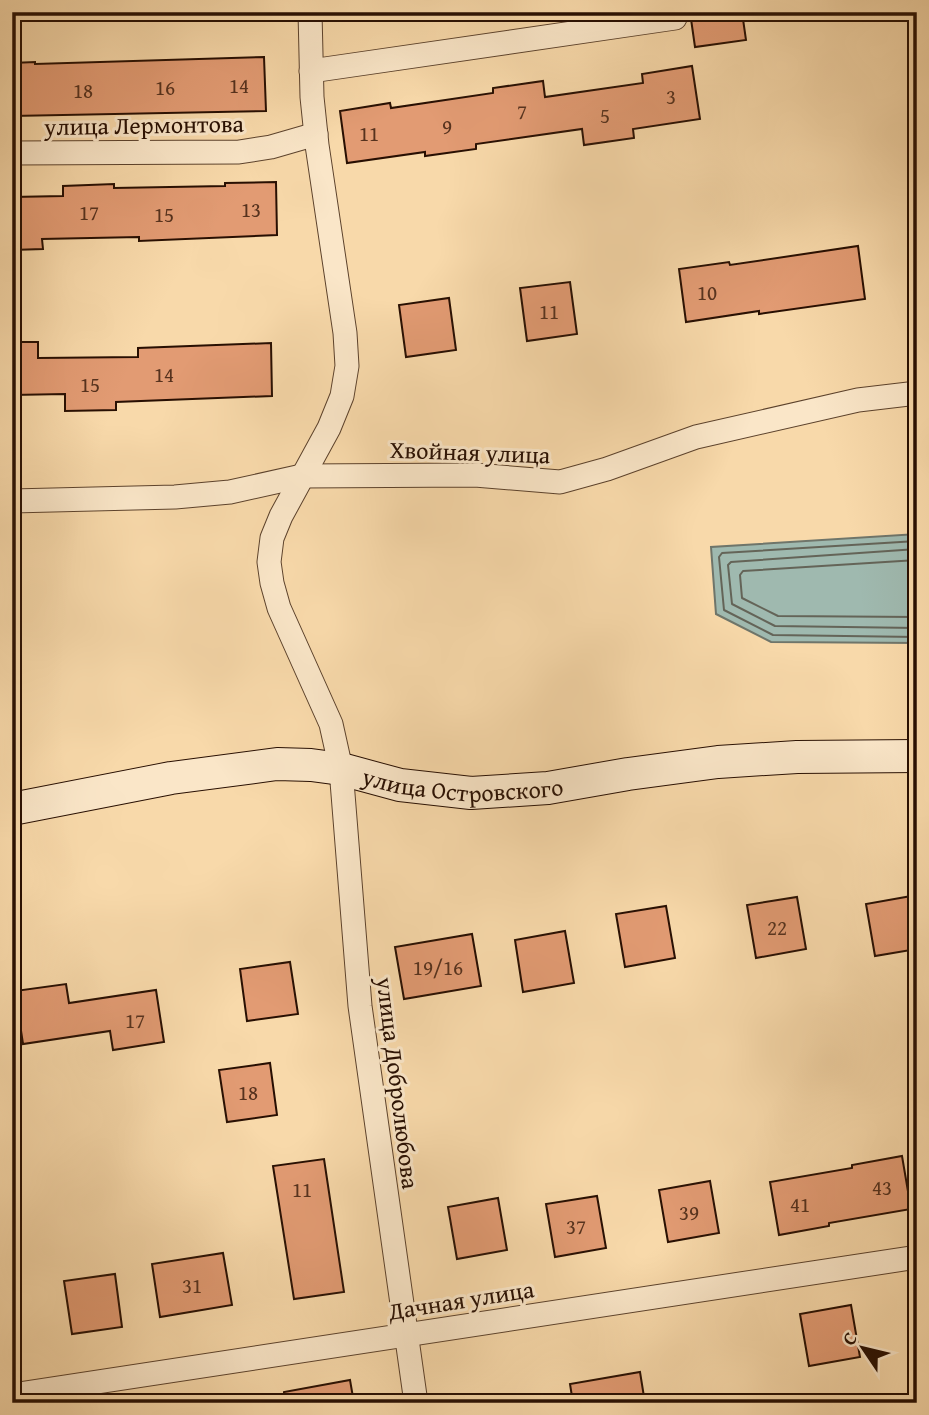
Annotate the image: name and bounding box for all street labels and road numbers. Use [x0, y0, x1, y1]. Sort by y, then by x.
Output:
street label: улица Лермонтова [43, 106, 245, 144]
street label: Хвойная улица [389, 432, 551, 472]
street label: улица Островского [358, 758, 566, 811]
street label: улица Добролюбова [368, 974, 428, 1192]
street label: Дачная улица [385, 1271, 537, 1329]

